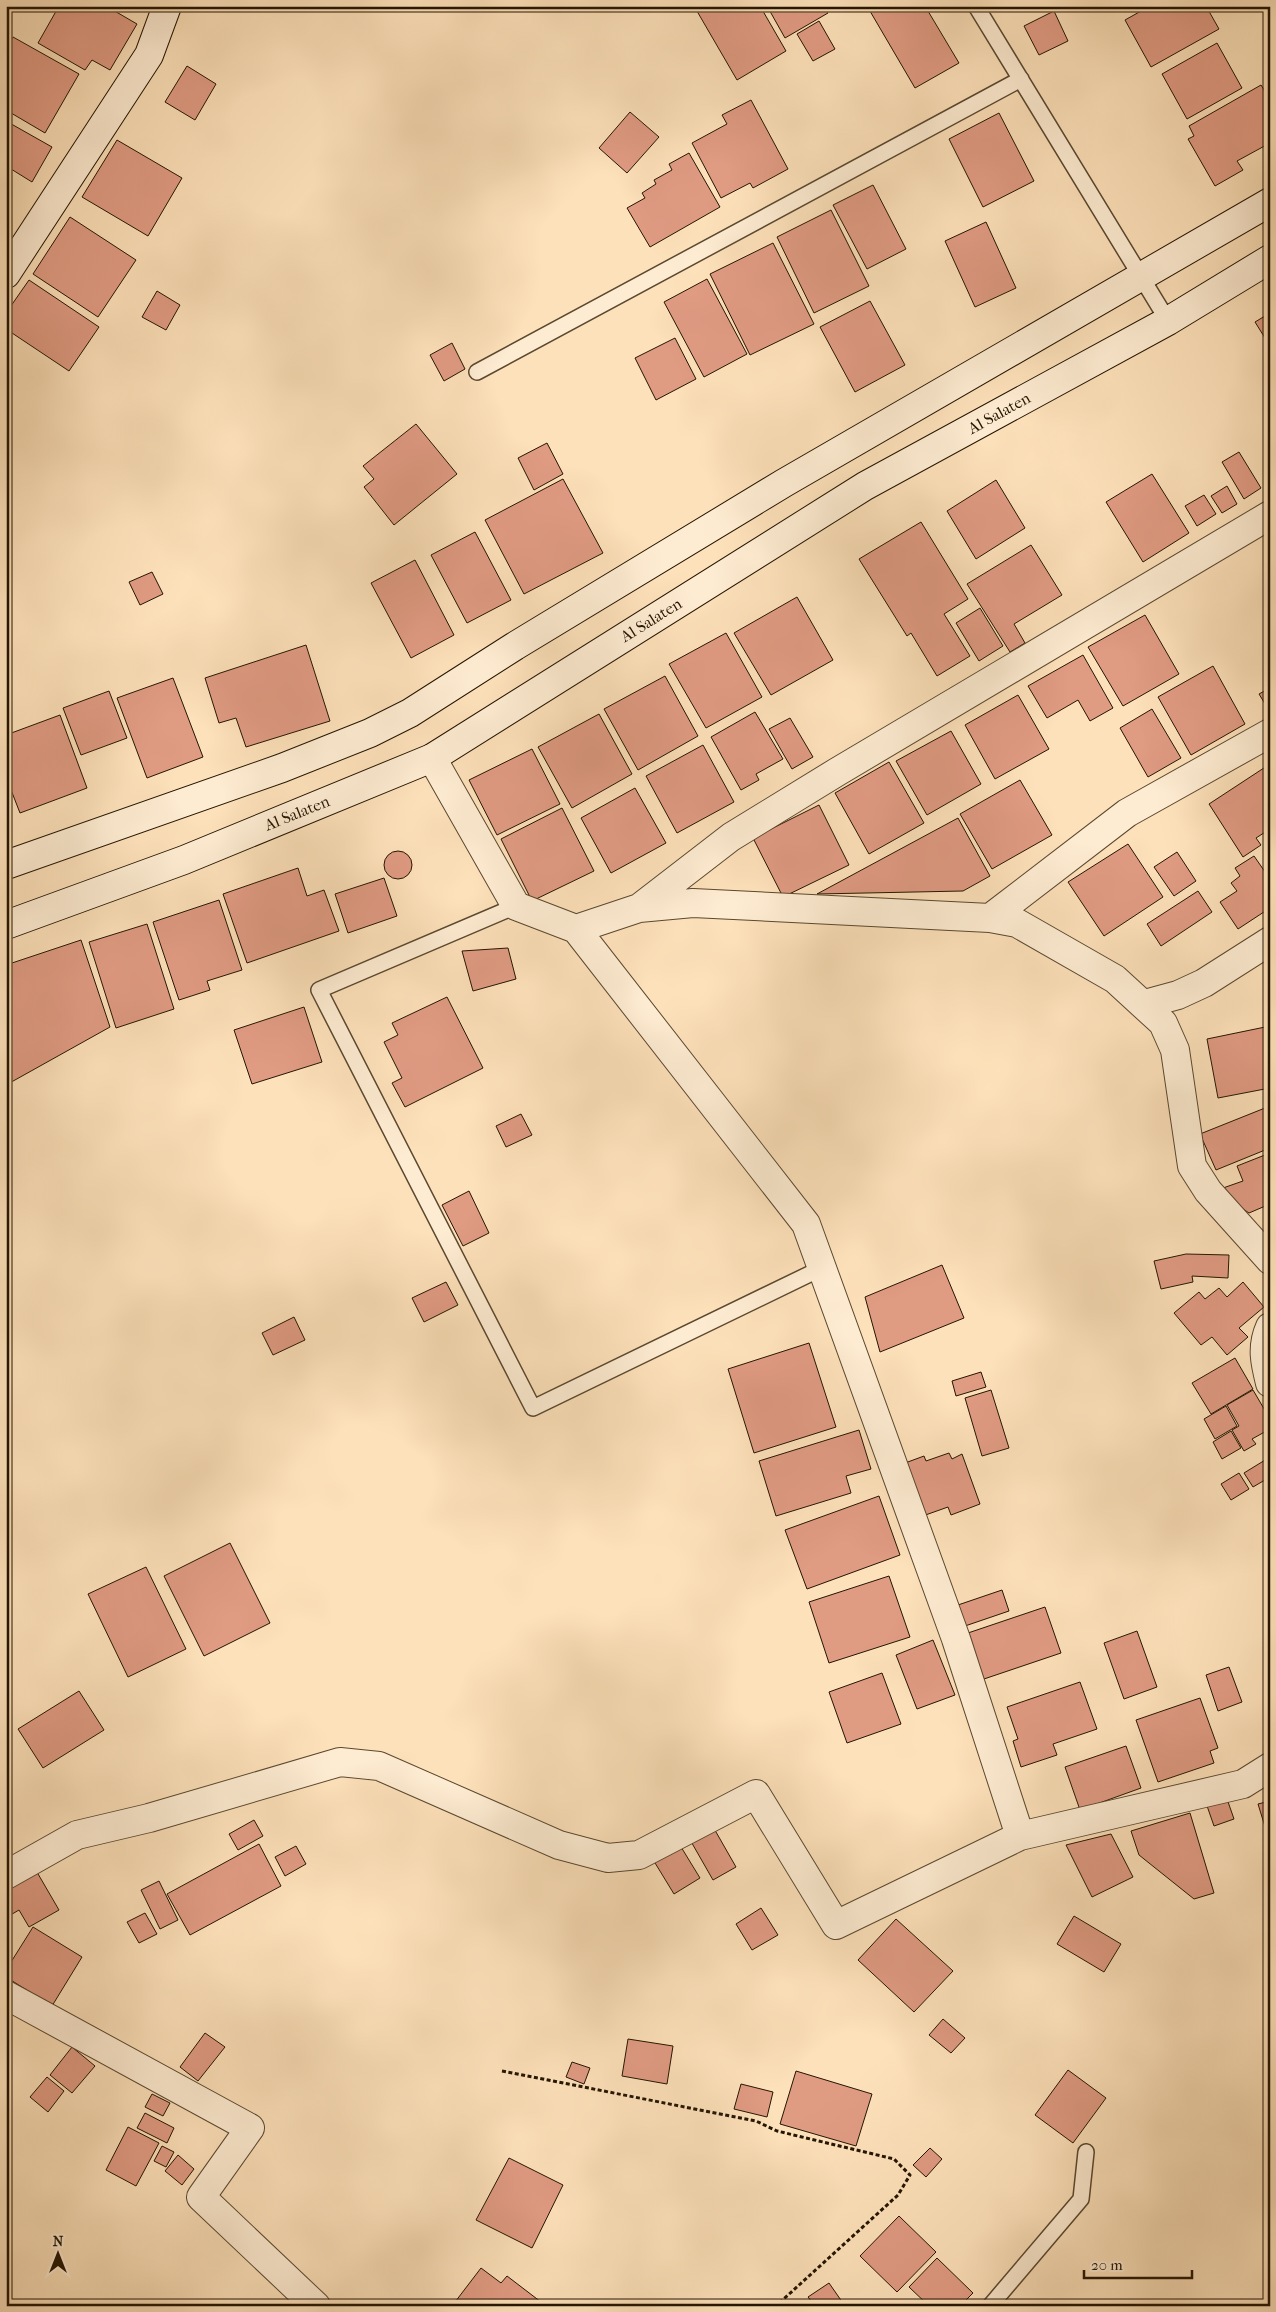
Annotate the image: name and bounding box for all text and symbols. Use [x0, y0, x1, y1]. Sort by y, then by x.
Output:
street label: Al Salaten [964, 388, 1034, 438]
street label: Al Salaten [616, 593, 686, 647]
street label: Al Salaten [261, 791, 333, 835]
north arrow [32, 2230, 82, 2280]
text: N [53, 2233, 64, 2250]
scale bar [1084, 2247, 1191, 2279]
text: 20 m [1091, 2256, 1123, 2274]

